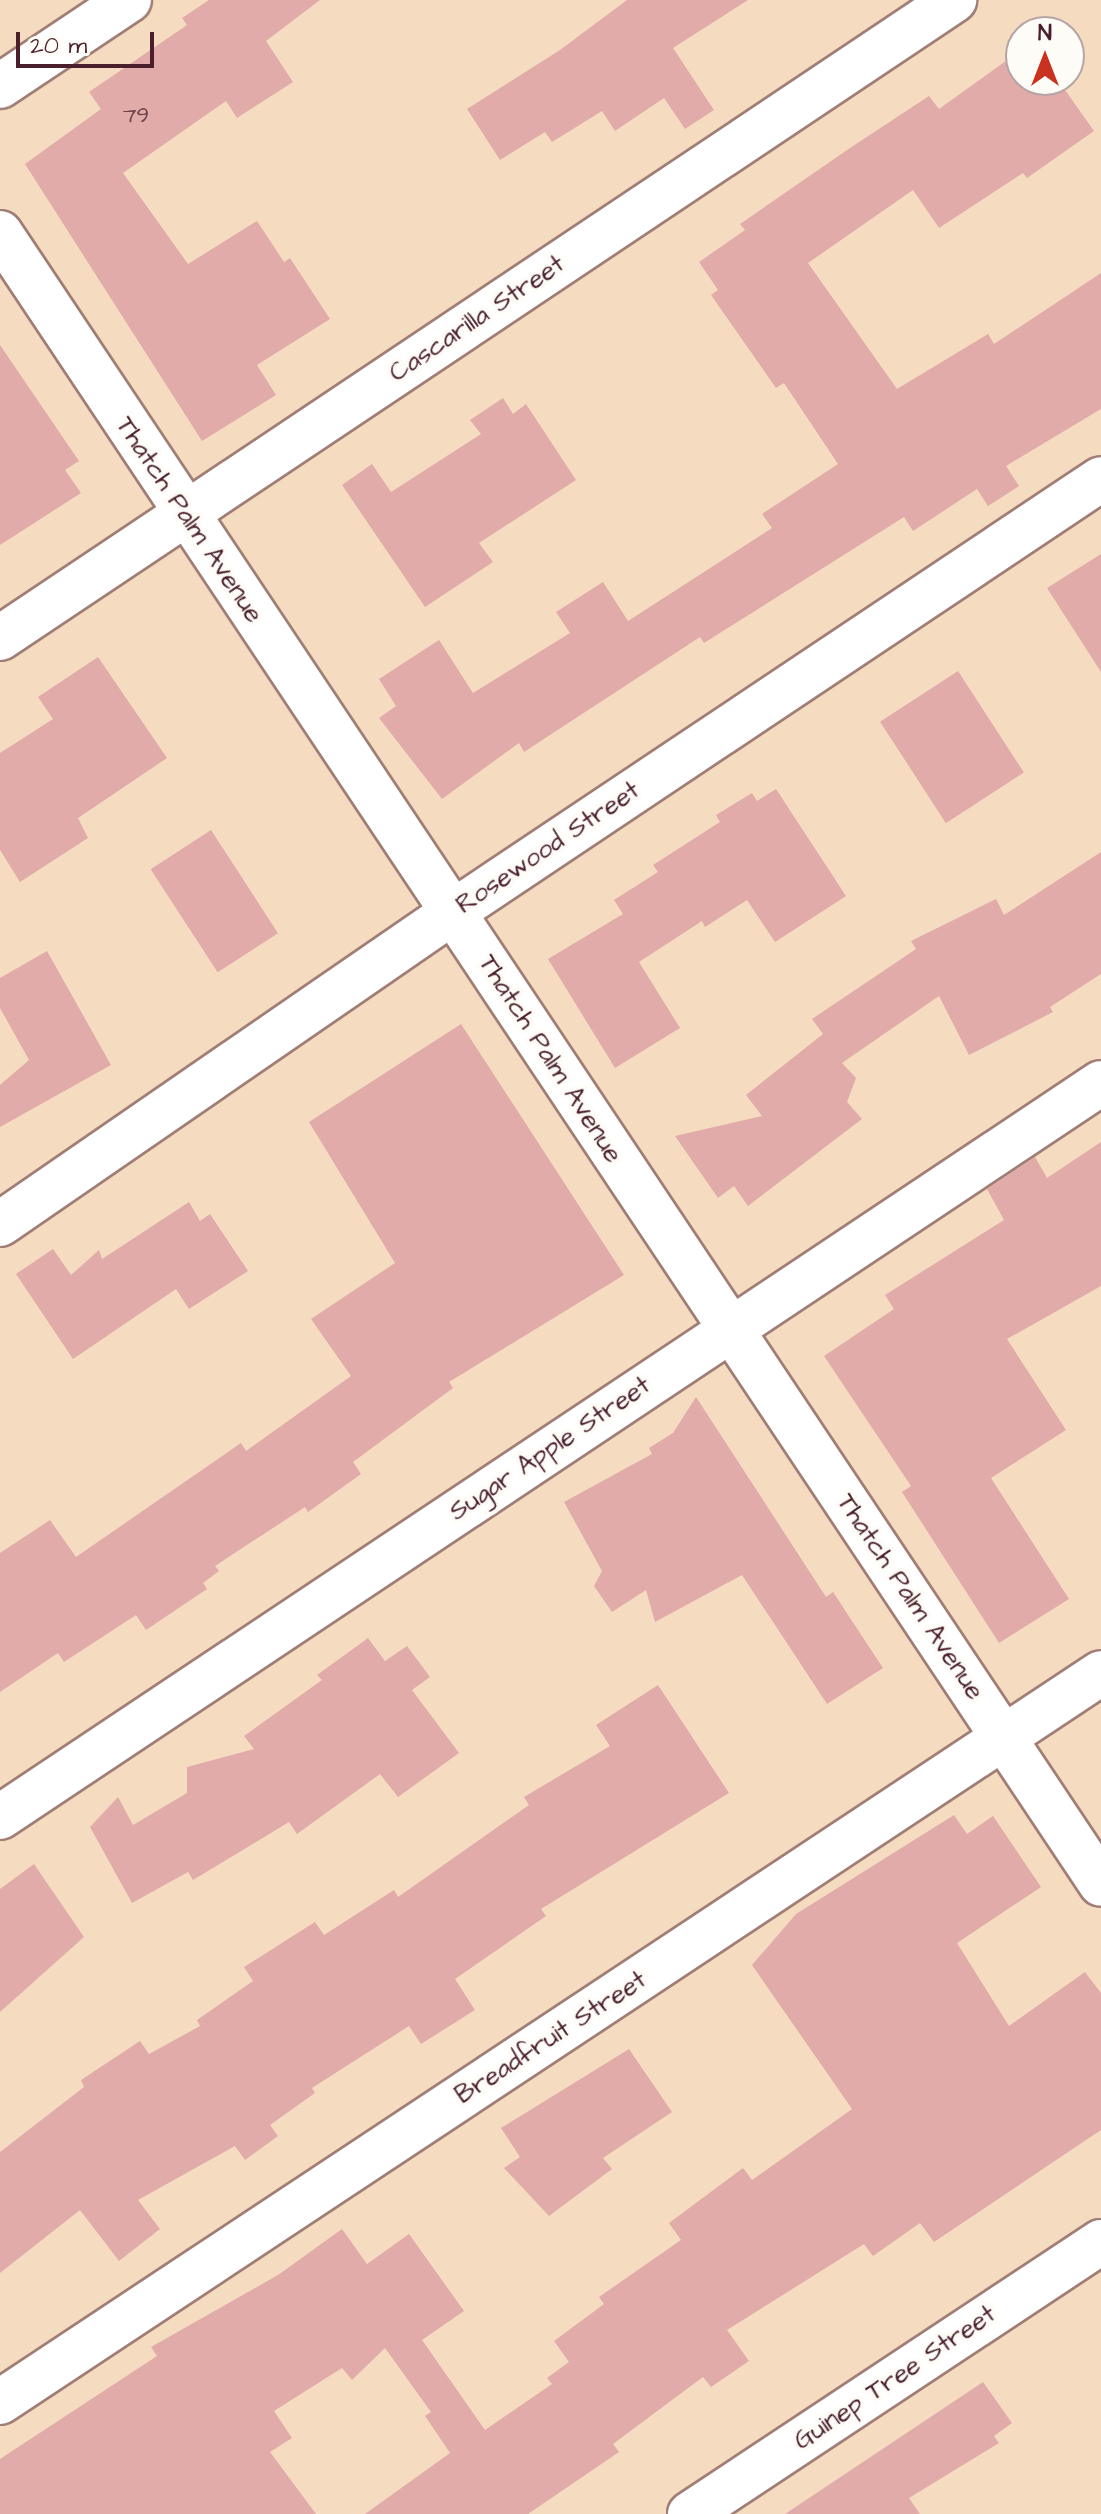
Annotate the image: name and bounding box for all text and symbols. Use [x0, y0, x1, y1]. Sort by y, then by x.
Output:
scale bar [20, 16, 158, 66]
north arrow [1005, 16, 1085, 96]
text: N [1038, 18, 1052, 49]
text: 20 m [30, 29, 87, 63]
house number: 79 [123, 103, 149, 129]
street label: Cascarilla Street [383, 249, 571, 389]
street label: Thatch Palm Avenue [109, 411, 269, 629]
street label: Rosewood Street [450, 775, 646, 921]
street label: Thatch Palm Avenue [471, 949, 629, 1169]
street label: Sugar Apple Street [444, 1370, 656, 1528]
street label: Thatch Palm Avenue [830, 1488, 990, 1706]
street label: Breadfruit Street [450, 1965, 652, 2111]
street label: Guinep Tree Street [788, 2299, 1002, 2457]

